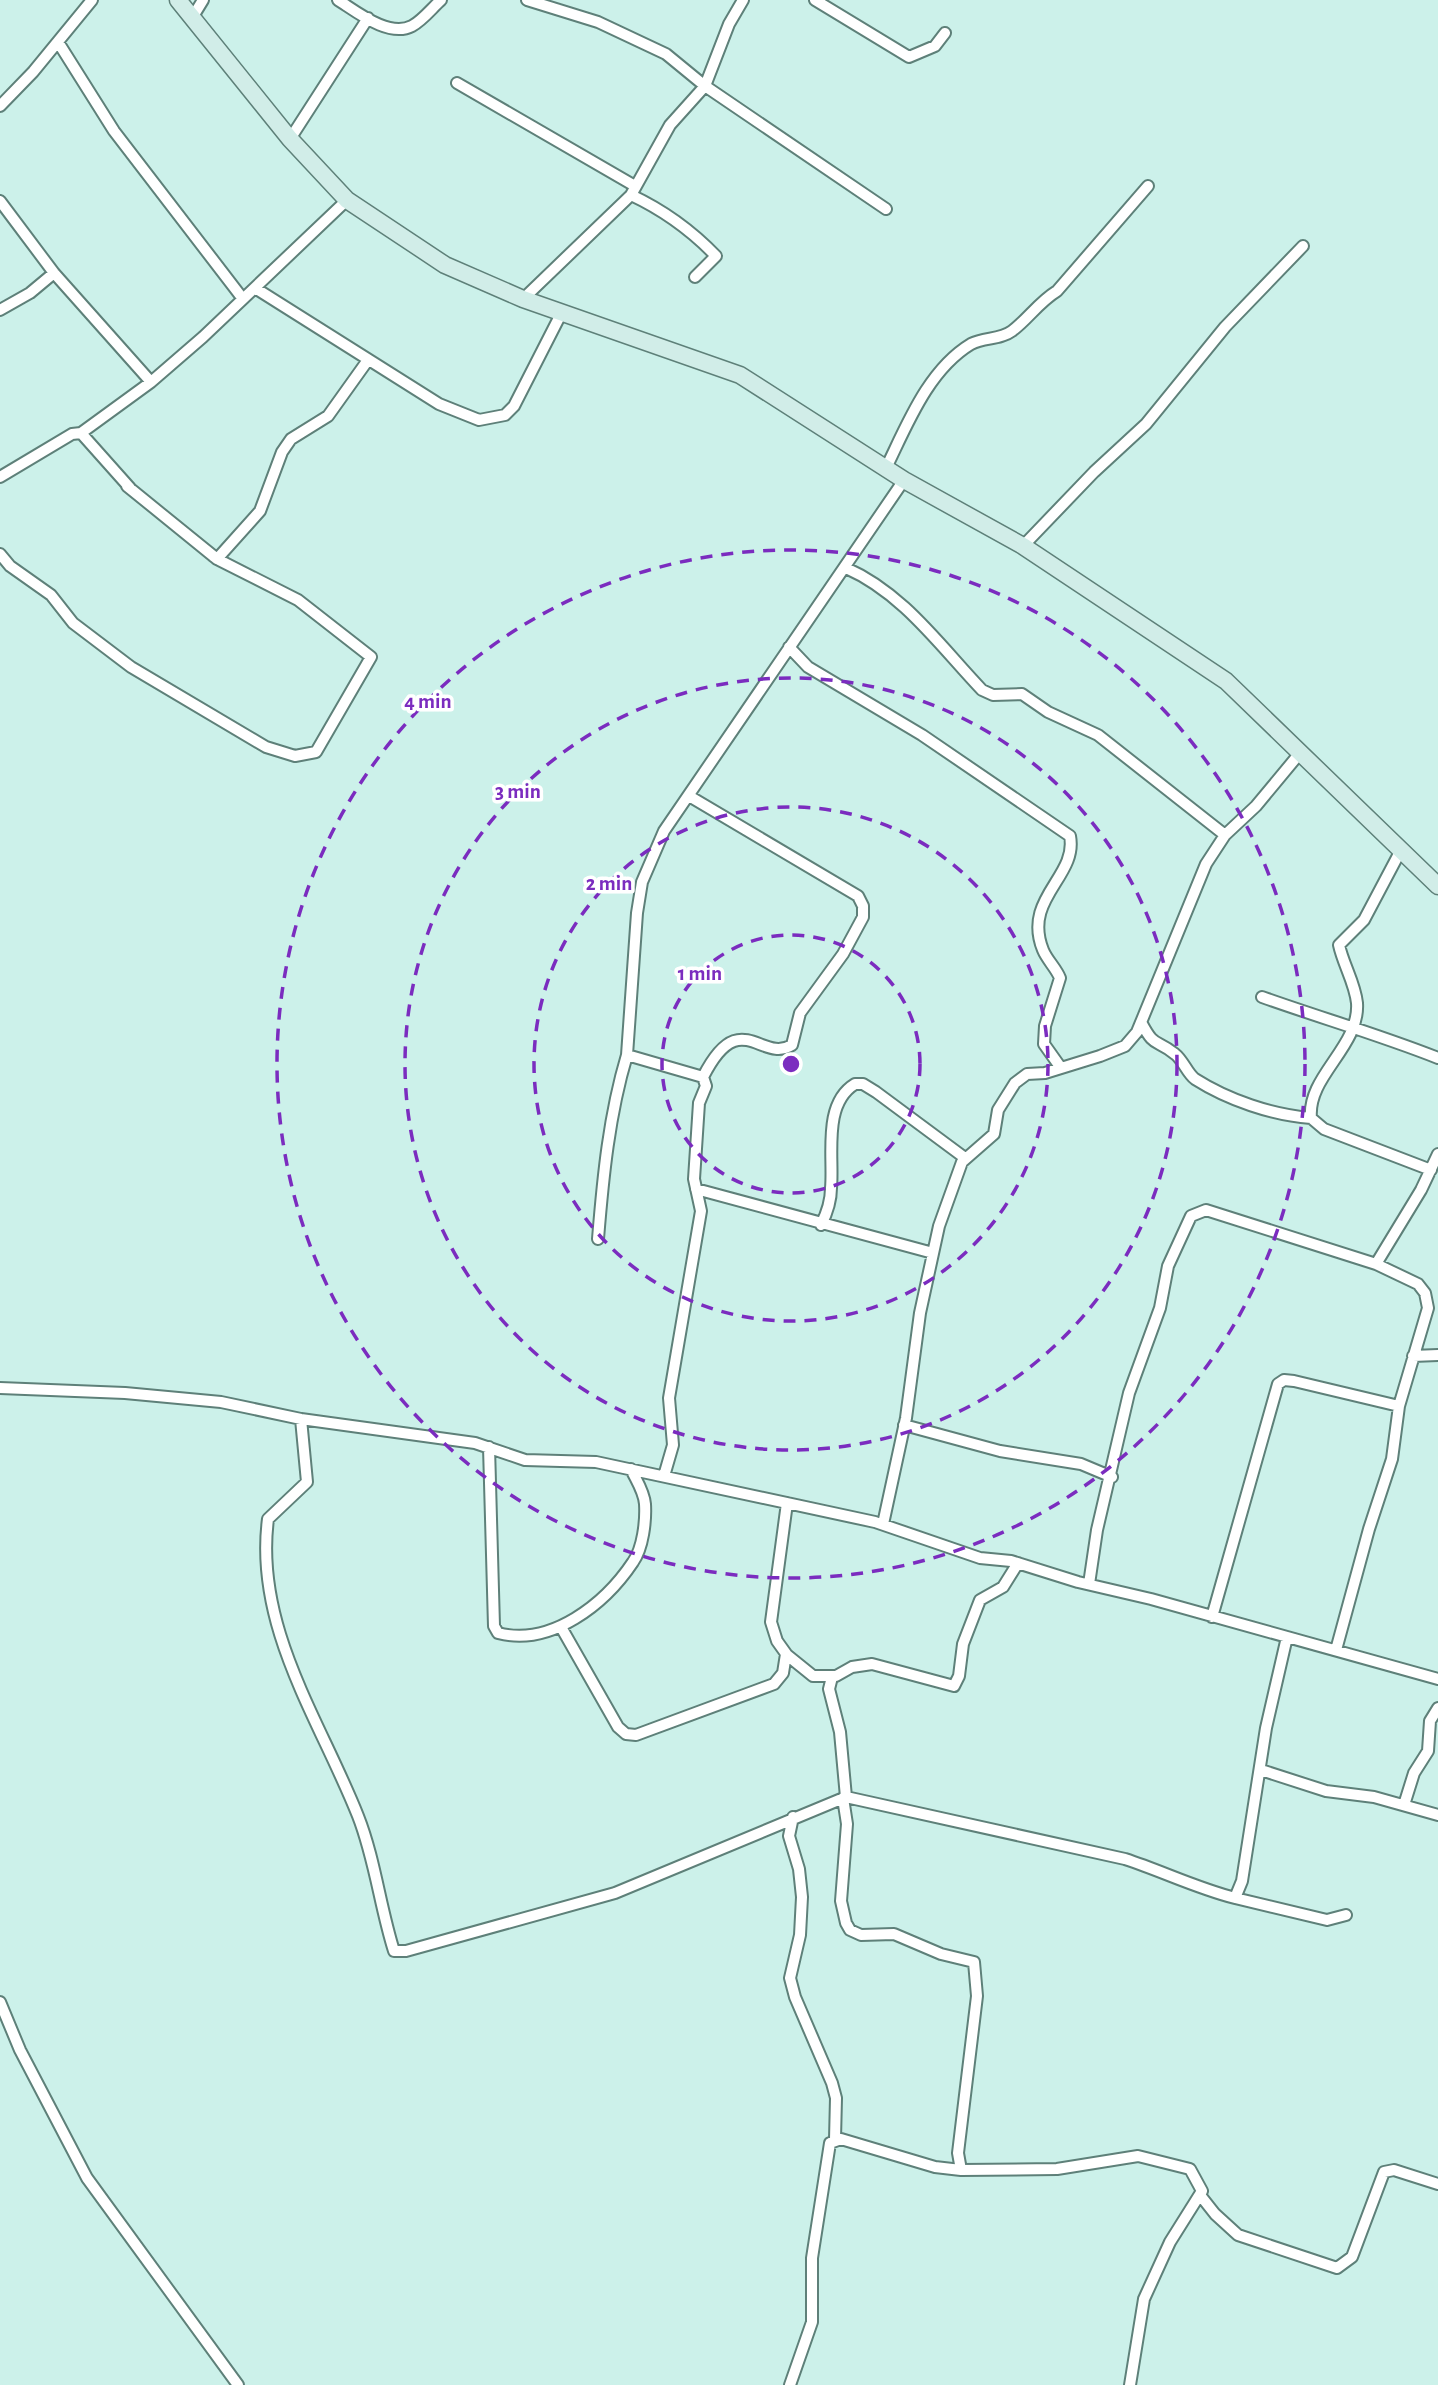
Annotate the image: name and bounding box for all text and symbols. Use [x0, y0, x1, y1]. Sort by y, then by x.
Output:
text: 4 min [404, 691, 452, 712]
text: 3 min [495, 781, 541, 802]
text: 2 min [586, 873, 632, 894]
text: 1 min [678, 963, 722, 984]
centre of rings [779, 1052, 803, 1076]

